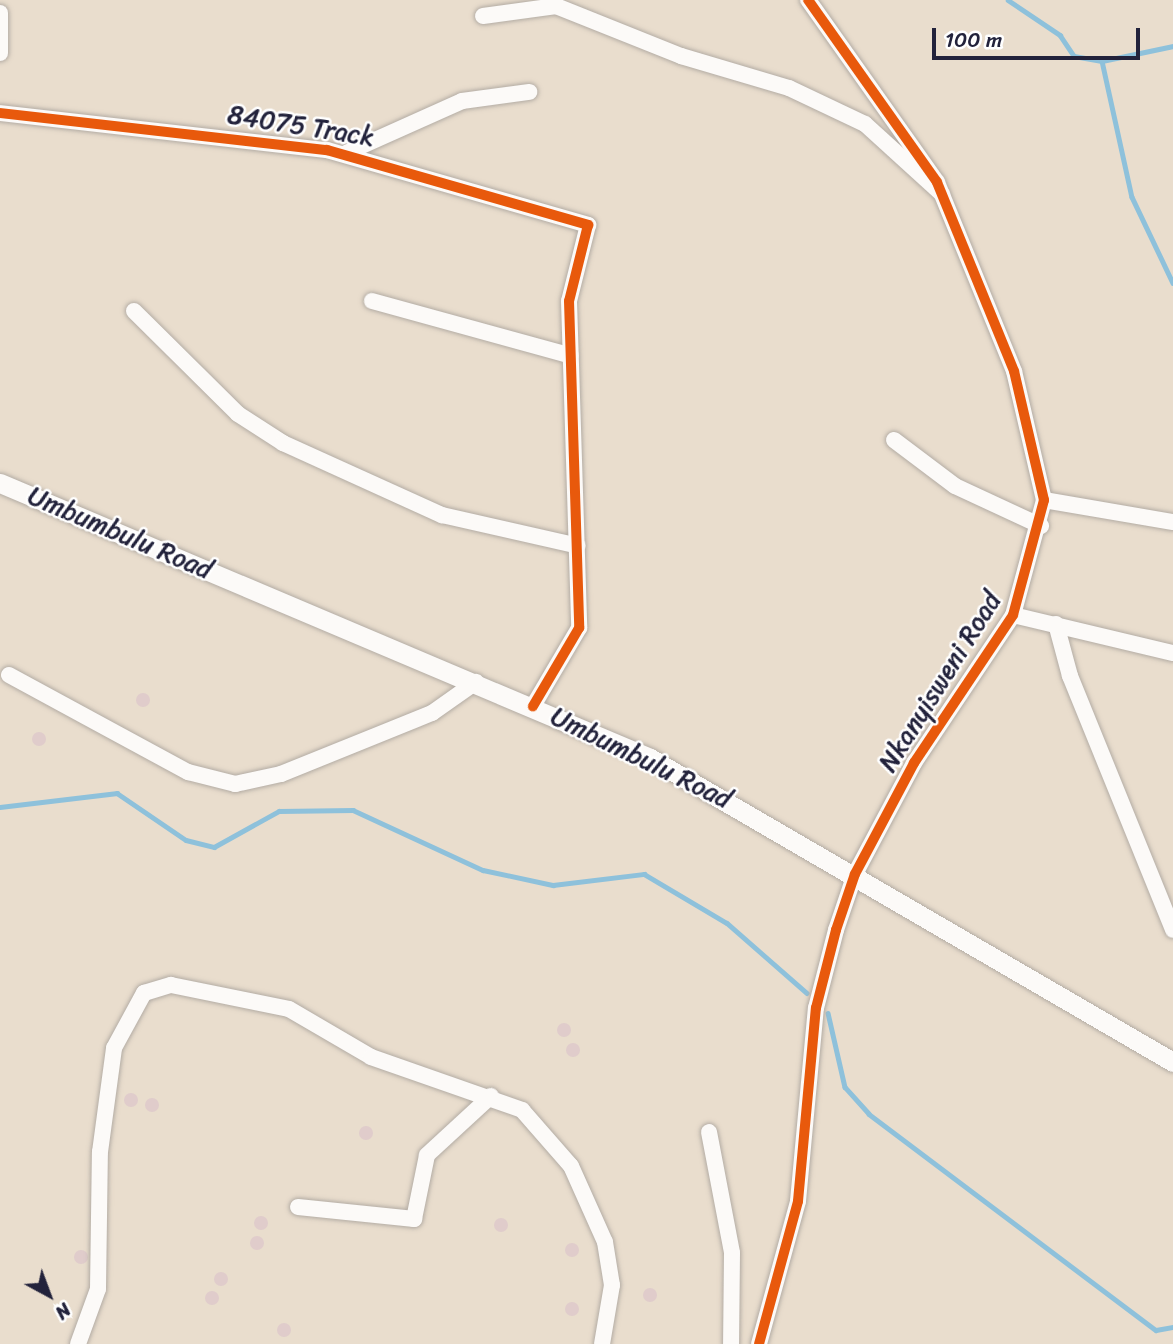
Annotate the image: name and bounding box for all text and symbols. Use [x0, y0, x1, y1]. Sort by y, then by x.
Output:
scale bar [935, 14, 1143, 58]
text: 100 m [945, 21, 1002, 59]
street label: 84075 Track [225, 99, 377, 153]
street label: Umbumbulu Road [23, 480, 217, 586]
street label: Nkanyisweni Road [872, 587, 1008, 777]
street label: Umbumbulu Road [546, 701, 736, 815]
north arrow [14, 1260, 84, 1330]
text: N [47, 1294, 79, 1328]

